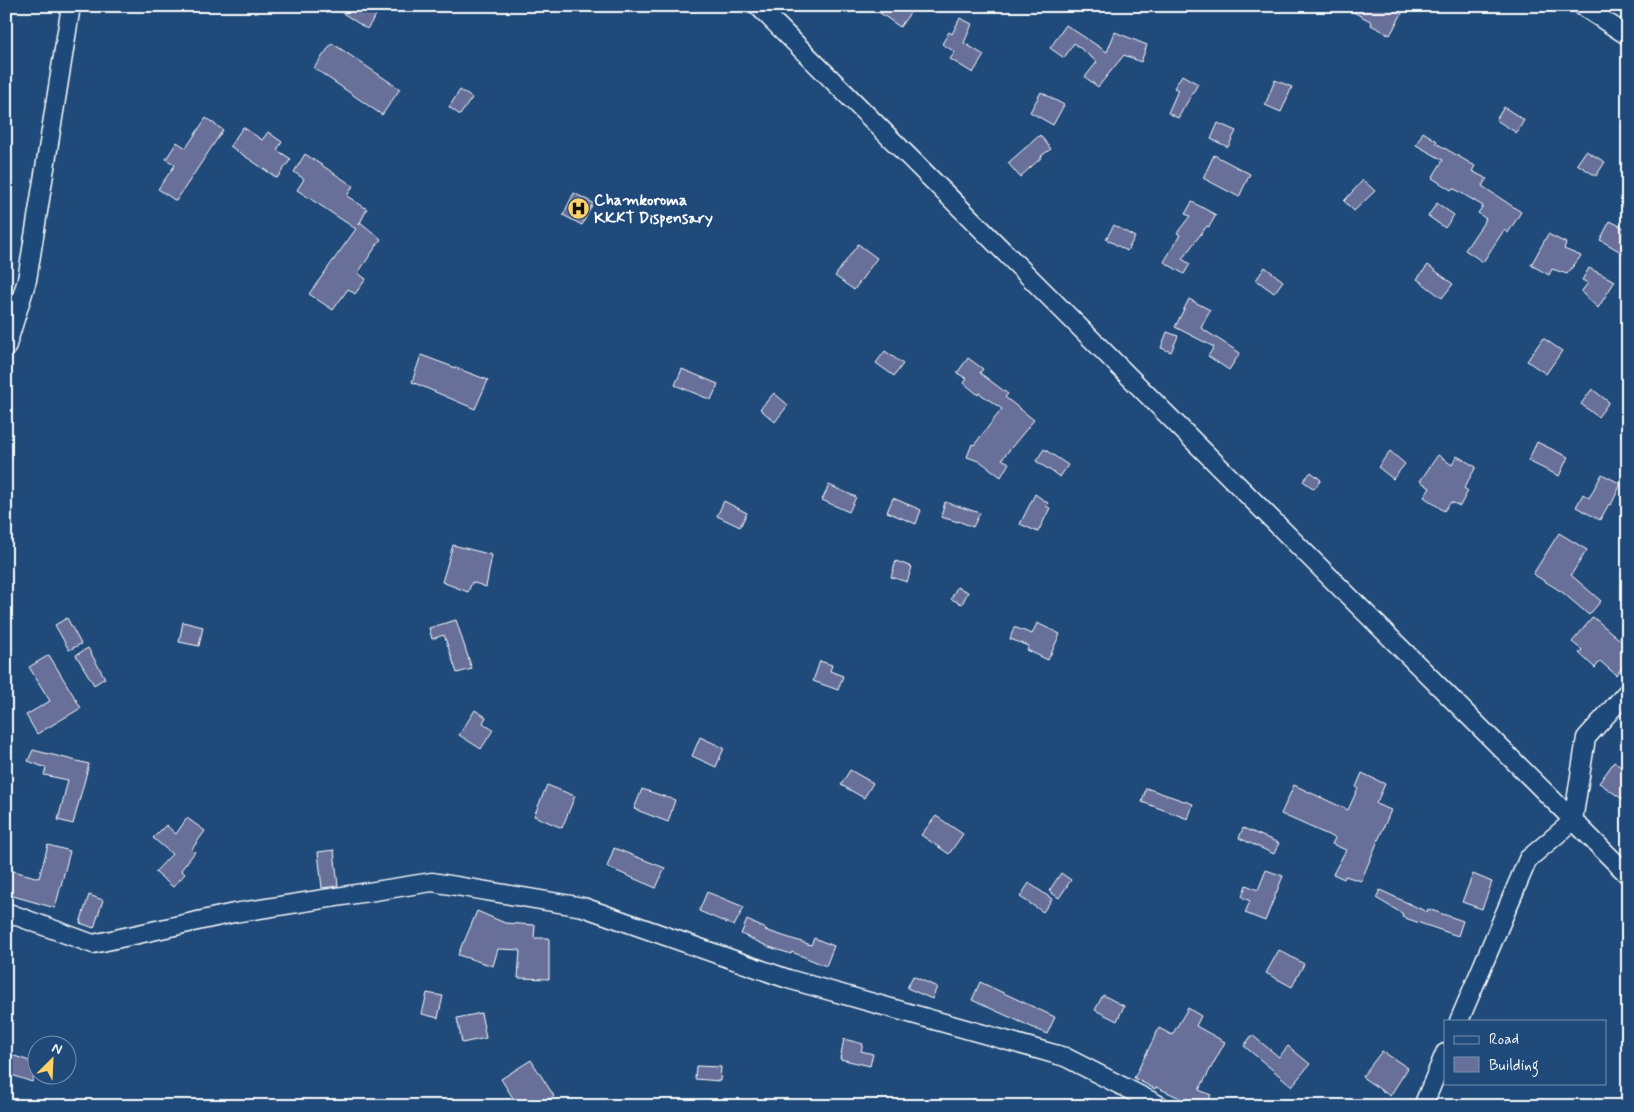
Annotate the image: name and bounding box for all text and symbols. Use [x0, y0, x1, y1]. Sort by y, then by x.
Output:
place label: Chamkoroma KKKT Dispensary [594, 190, 713, 229]
hospital icon: Chamkoroma KKKT Dispensary [566, 197, 590, 221]
legend [1444, 1020, 1606, 1084]
text: Road [1489, 1030, 1519, 1050]
north arrow [28, 1034, 78, 1084]
text: N [49, 1039, 65, 1059]
text: Building [1489, 1056, 1539, 1077]

